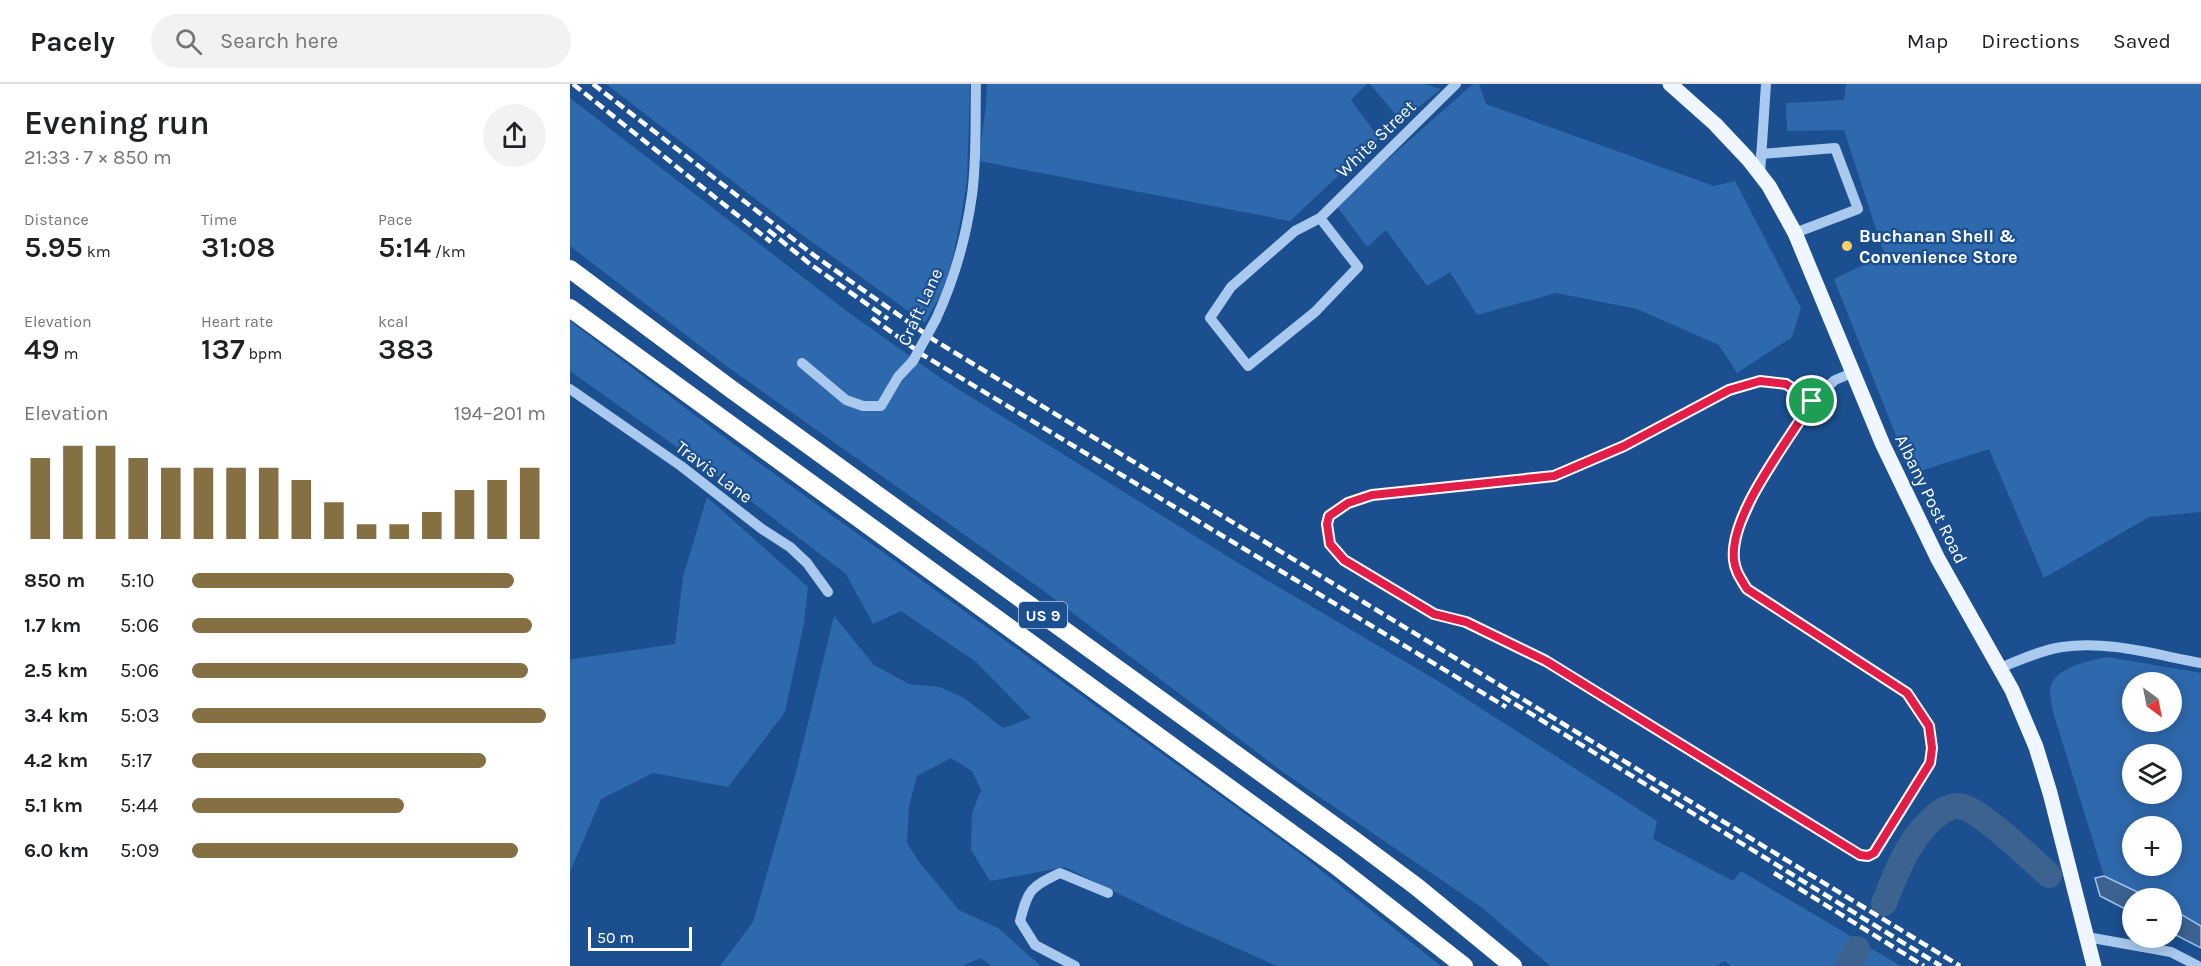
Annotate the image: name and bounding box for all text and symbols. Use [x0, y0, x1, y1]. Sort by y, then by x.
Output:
search box [151, 14, 571, 68]
text: Pacely [30, 25, 115, 58]
icon: search [172, 25, 205, 58]
text: Search here [220, 28, 338, 54]
text: Map [1907, 29, 1948, 53]
text: Directions [1981, 29, 2080, 53]
text: Saved [2113, 29, 2171, 53]
street label: White Street [1332, 95, 1420, 182]
text: Evening run [24, 104, 210, 142]
button: share [483, 104, 546, 167]
text: 21:33 · 7 × 850 m [24, 146, 172, 169]
text: Distance [24, 210, 89, 229]
text: Time [201, 210, 237, 229]
text: Pace [378, 210, 412, 229]
place label: Buchanan Shell & Convenience Store [1859, 225, 2018, 268]
text: 5.95 [24, 229, 83, 265]
text: 31:08 [201, 229, 275, 265]
text: 5:14 [378, 229, 431, 265]
marker: Buchanan Shell & Convenience Store [1840, 239, 1854, 253]
text: km [83, 242, 111, 261]
text: /km [431, 242, 466, 261]
street label: Craft Lane [892, 265, 948, 349]
text: Elevation [24, 312, 92, 331]
text: Heart rate [201, 312, 273, 331]
text: kcal [378, 312, 409, 331]
text: 49 [24, 331, 60, 367]
text: 137 [201, 331, 245, 367]
text: 383 [378, 331, 434, 367]
text: m [60, 344, 78, 363]
text: bpm [245, 344, 282, 363]
pin [1786, 375, 1837, 426]
icon: arrive [1795, 384, 1828, 417]
text: Elevation [24, 402, 109, 425]
text: 194–201 m [454, 402, 546, 425]
street label: Albany Post Road [1890, 431, 1972, 567]
street label: Travis Lane [671, 436, 757, 508]
text: 850 m [24, 569, 85, 592]
text: 5:10 [120, 569, 154, 592]
road number: US 9 [1019, 602, 1067, 628]
text: 1.7 km [24, 614, 81, 637]
text: 5:06 [120, 614, 159, 637]
text: 2.5 km [24, 659, 88, 682]
text: 5:06 [120, 659, 159, 682]
north arrow [2122, 672, 2182, 732]
map controls [2122, 672, 2182, 948]
text: 3.4 km [24, 704, 89, 727]
text: 5:03 [120, 704, 160, 727]
button: layers [2122, 744, 2182, 804]
text: 4.2 km [24, 749, 88, 772]
text: 5:17 [120, 749, 152, 772]
text: 5.1 km [24, 794, 83, 817]
text: 5:44 [120, 794, 158, 817]
button: + [2122, 816, 2182, 876]
text: 6.0 km [24, 839, 89, 862]
text: 5:09 [120, 839, 159, 862]
button: − [2122, 888, 2182, 948]
scale bar [588, 924, 692, 952]
text: 50 m [597, 928, 634, 947]

